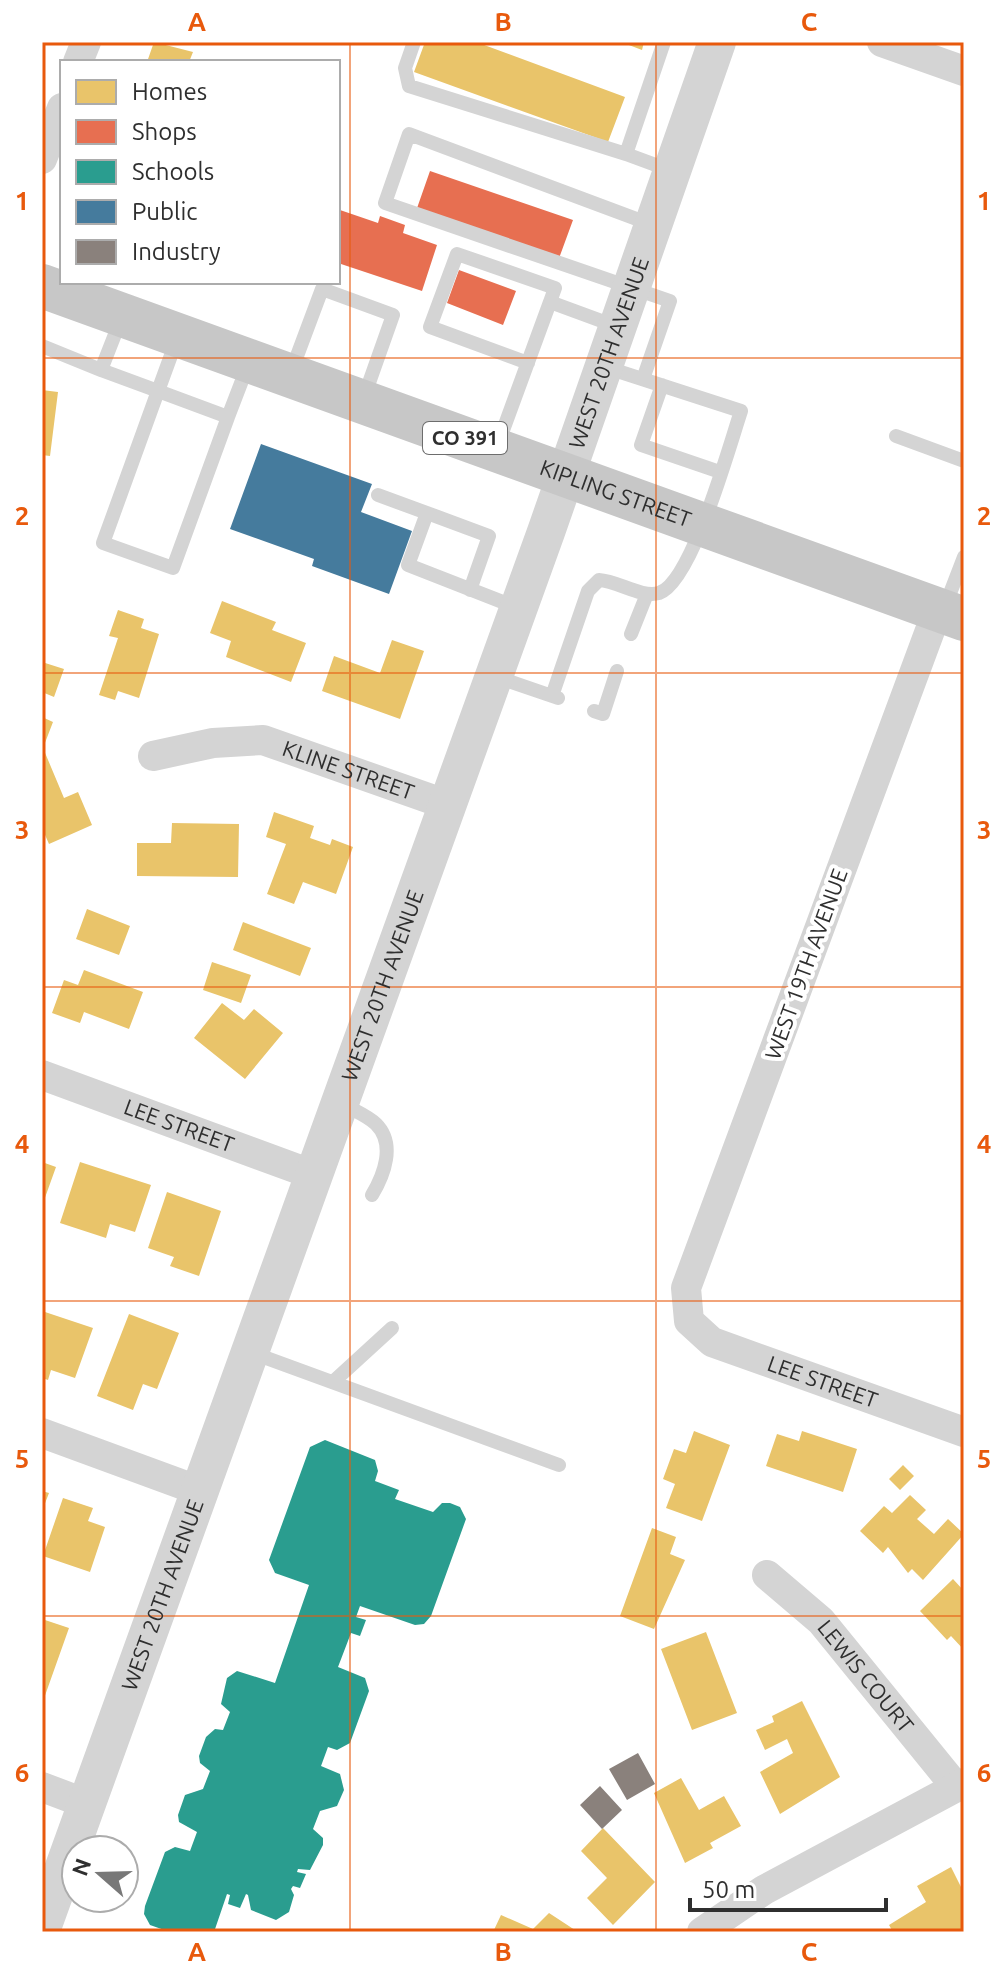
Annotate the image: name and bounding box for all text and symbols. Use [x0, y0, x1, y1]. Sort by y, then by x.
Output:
text: A [188, 7, 207, 36]
text: B [494, 7, 512, 36]
text: C [801, 7, 818, 36]
legend [60, 60, 340, 284]
text: Homes [132, 78, 207, 105]
text: Shops [132, 118, 197, 145]
text: Schools [132, 158, 214, 185]
text: 1 [15, 186, 29, 215]
text: 1 [977, 186, 991, 215]
text: Public [132, 198, 197, 225]
text: Industry [132, 238, 221, 265]
street label: WEST 20TH AVENUE [563, 253, 653, 452]
road number: CO 391 [423, 422, 507, 454]
street label: KIPLING STREET [537, 454, 695, 531]
text: 2 [15, 501, 29, 530]
text: 2 [977, 501, 991, 530]
street label: KLINE STREET [279, 735, 418, 804]
text: 3 [15, 815, 29, 844]
text: 3 [977, 815, 991, 844]
street label: WEST 19TH AVENUE [759, 865, 852, 1063]
street label: WEST 20TH AVENUE [336, 886, 428, 1084]
street label: LEE STREET [121, 1093, 238, 1157]
text: 4 [15, 1129, 29, 1158]
text: 4 [977, 1129, 991, 1158]
street label: LEE STREET [764, 1350, 881, 1412]
text: 5 [15, 1444, 29, 1473]
text: 5 [977, 1444, 991, 1473]
street label: WEST 20TH AVENUE [116, 1496, 208, 1694]
street label: LEWIS COURT [813, 1615, 919, 1737]
text: 6 [15, 1758, 29, 1787]
text: 6 [977, 1758, 991, 1787]
north arrow [60, 1834, 140, 1914]
text: N [66, 1855, 95, 1879]
scale bar [690, 1862, 886, 1912]
text: 50 m [702, 1876, 755, 1903]
text: A [188, 1937, 207, 1966]
text: B [494, 1937, 512, 1966]
text: C [801, 1937, 818, 1966]

